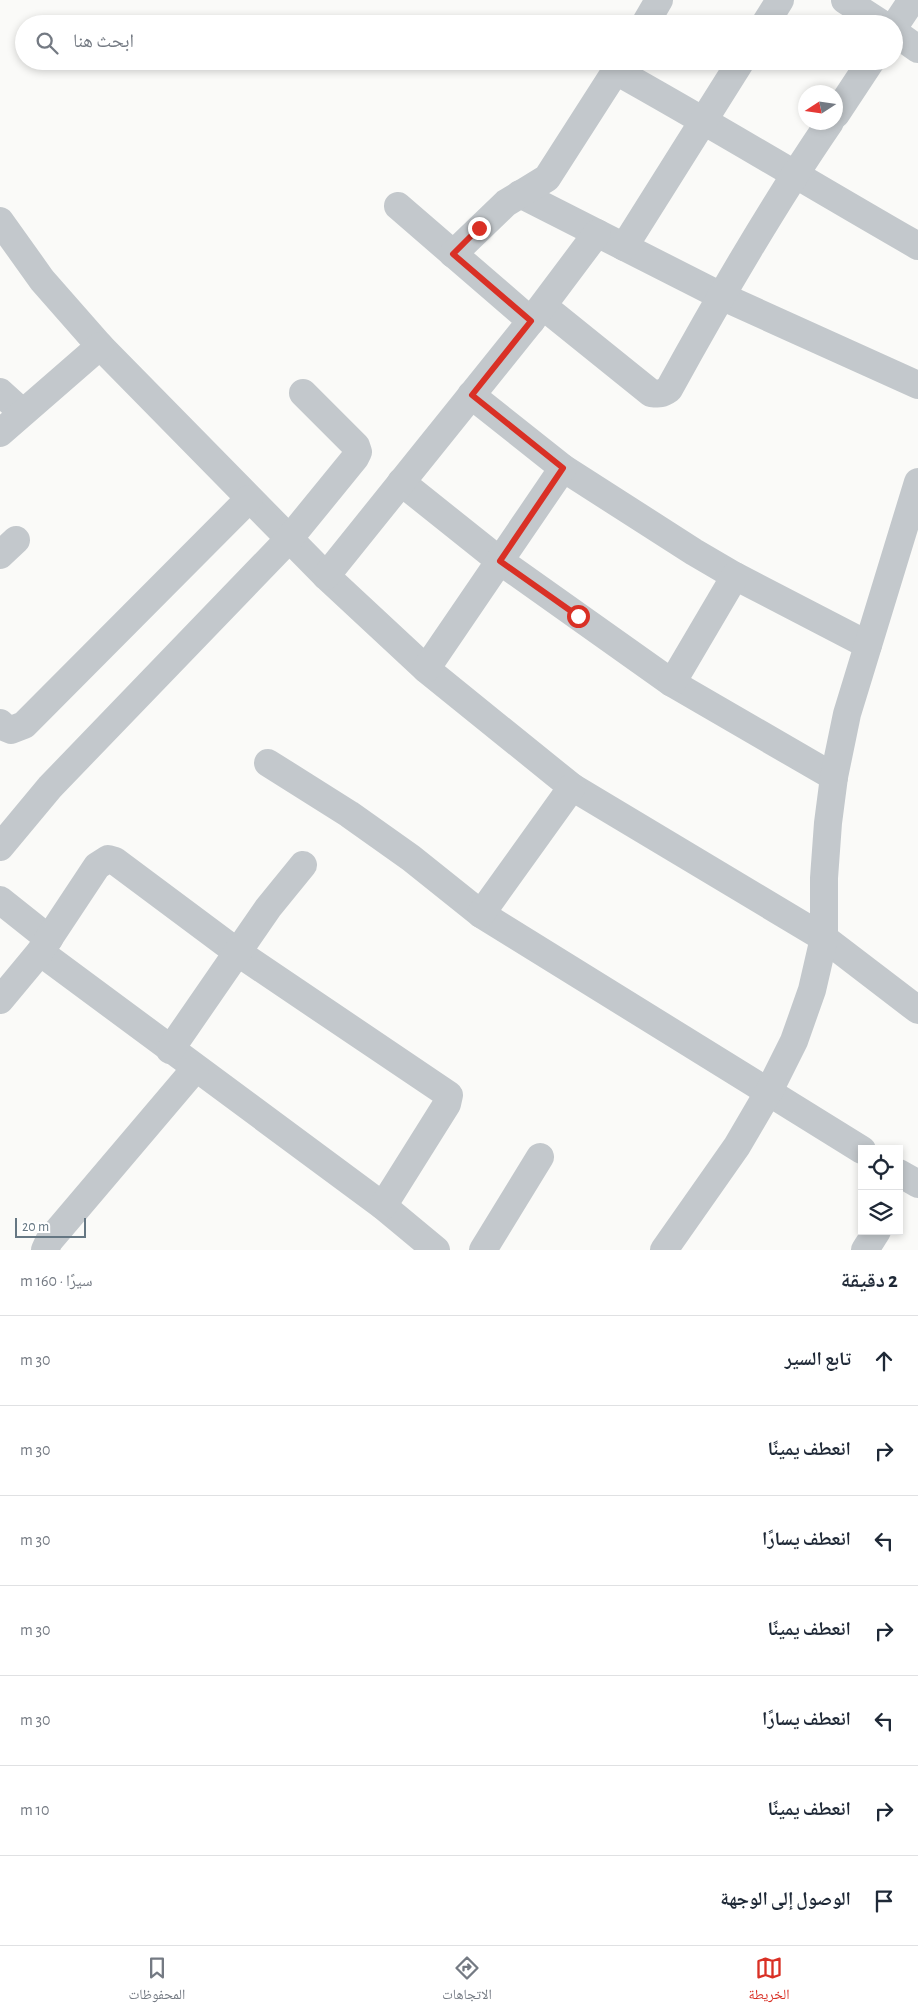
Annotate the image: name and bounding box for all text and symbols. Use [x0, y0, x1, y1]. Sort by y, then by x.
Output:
search box [15, 15, 903, 70]
icon: search [33, 29, 61, 57]
text: ابحث هنا [73, 32, 134, 51]
north arrow [798, 85, 843, 130]
route end [468, 217, 491, 240]
route start [567, 605, 590, 628]
map controls [858, 1145, 903, 1235]
button: locate [858, 1145, 903, 1190]
button: layers [858, 1190, 903, 1235]
scale bar [15, 1215, 86, 1238]
text: 20 m [22, 1220, 49, 1234]
text: 2 دقيقة [841, 1270, 898, 1291]
text: سيرًا · 160 m [20, 1273, 92, 1289]
icon: ahead [870, 1347, 898, 1375]
text: تابع السير [785, 1350, 851, 1369]
text: 30 m [20, 1352, 51, 1368]
icon: right [870, 1437, 898, 1465]
text: انعطف يمينًا [768, 1440, 851, 1459]
text: 30 m [20, 1442, 51, 1458]
icon: left [870, 1527, 898, 1555]
text: انعطف يسارًا [762, 1530, 851, 1549]
text: 30 m [20, 1532, 51, 1548]
icon: right [870, 1617, 898, 1645]
text: انعطف يمينًا [768, 1620, 851, 1639]
text: 30 m [20, 1622, 51, 1638]
icon: left [870, 1707, 898, 1735]
text: انعطف يسارًا [762, 1710, 851, 1729]
text: 30 m [20, 1712, 51, 1728]
icon: right [870, 1797, 898, 1825]
text: انعطف يمينًا [768, 1800, 851, 1819]
text: 10 m [20, 1802, 49, 1818]
icon: arrive [870, 1887, 898, 1915]
text: الوصول إلى الوجهة [720, 1890, 851, 1909]
tab: المحفوظات [128, 1954, 185, 2008]
tab: الاتجاهات [442, 1954, 492, 2008]
tab: الخريطة [748, 1954, 790, 2008]

